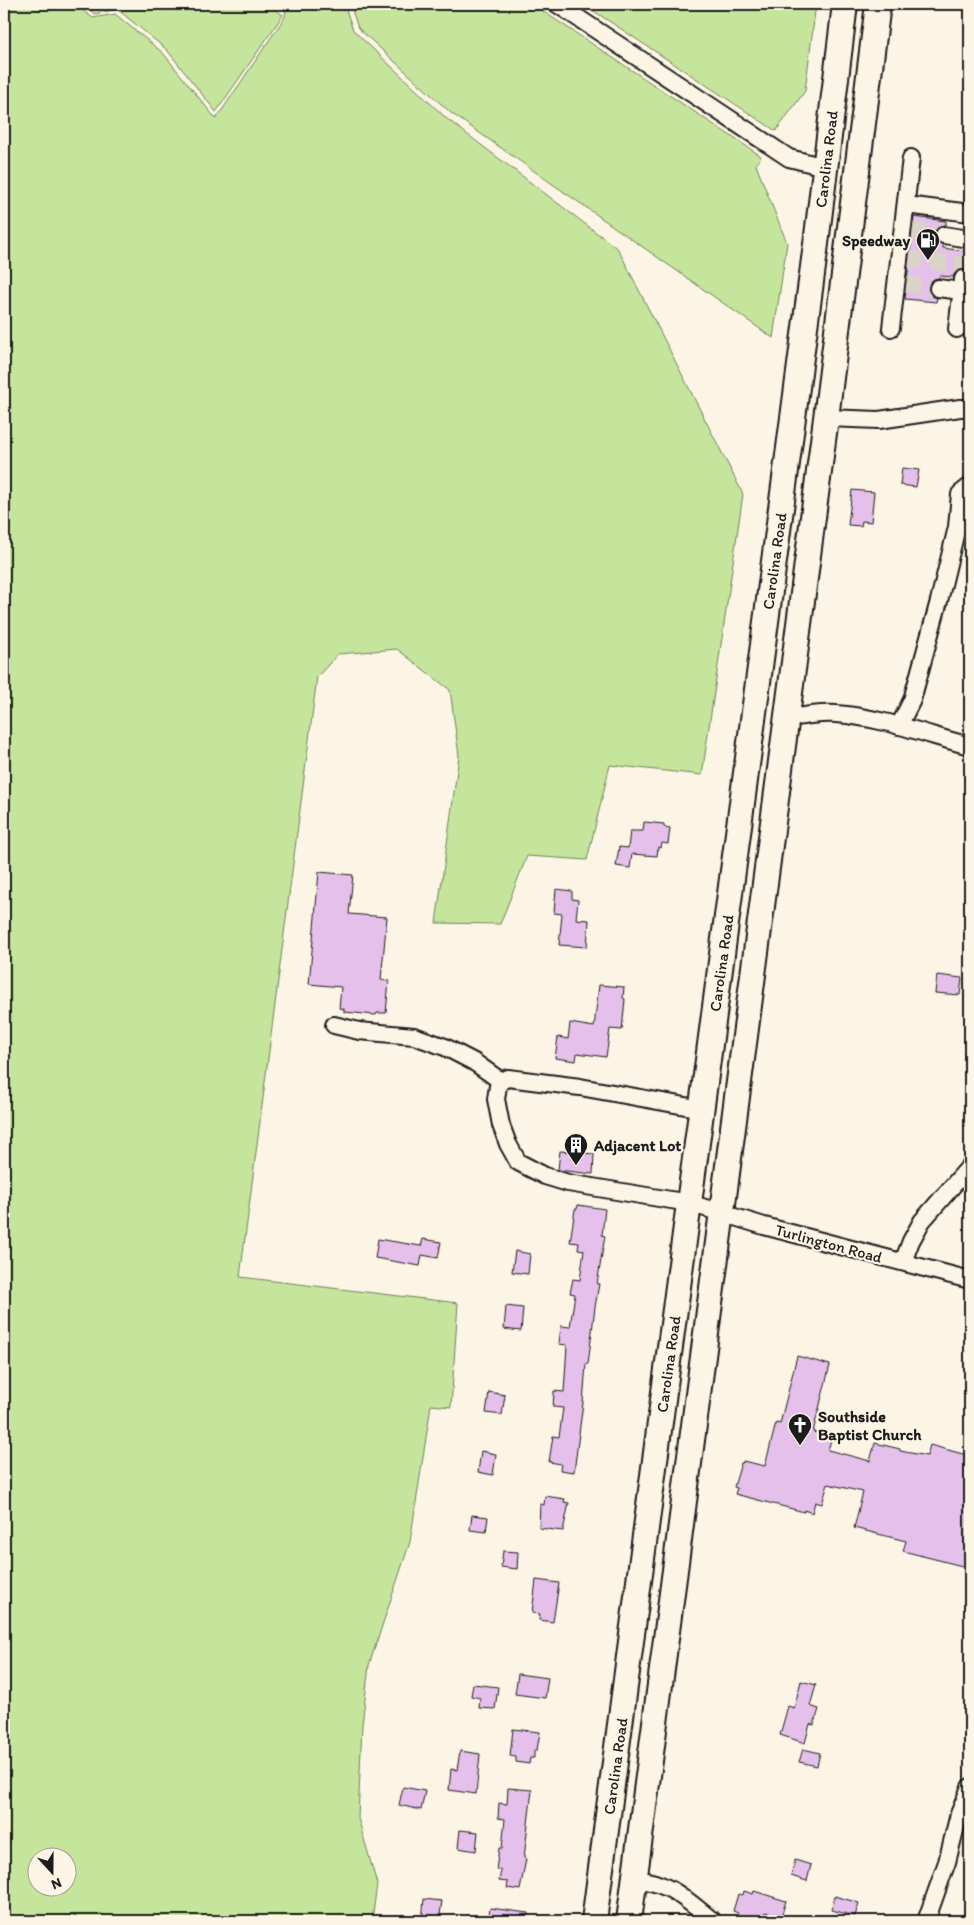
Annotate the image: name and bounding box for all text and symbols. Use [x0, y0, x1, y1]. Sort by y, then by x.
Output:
street label: Carolina Road [811, 109, 842, 209]
fuel station icon: Speedway [915, 227, 941, 261]
place label: Speedway [842, 231, 910, 251]
street label: Carolina Road [758, 511, 791, 611]
street label: Carolina Road [705, 913, 738, 1013]
building icon: Adjacent Lot [563, 1132, 589, 1166]
place label: Adjacent Lot [593, 1136, 681, 1156]
street label: Turlington Road [773, 1220, 885, 1267]
street label: Carolina Road [652, 1314, 685, 1414]
place label: Southside Baptist Church [818, 1407, 922, 1445]
church icon: Southside Baptist Church [787, 1412, 813, 1446]
street label: Carolina Road [599, 1716, 632, 1816]
north arrow [28, 1848, 78, 1898]
text: N [49, 1874, 64, 1893]

